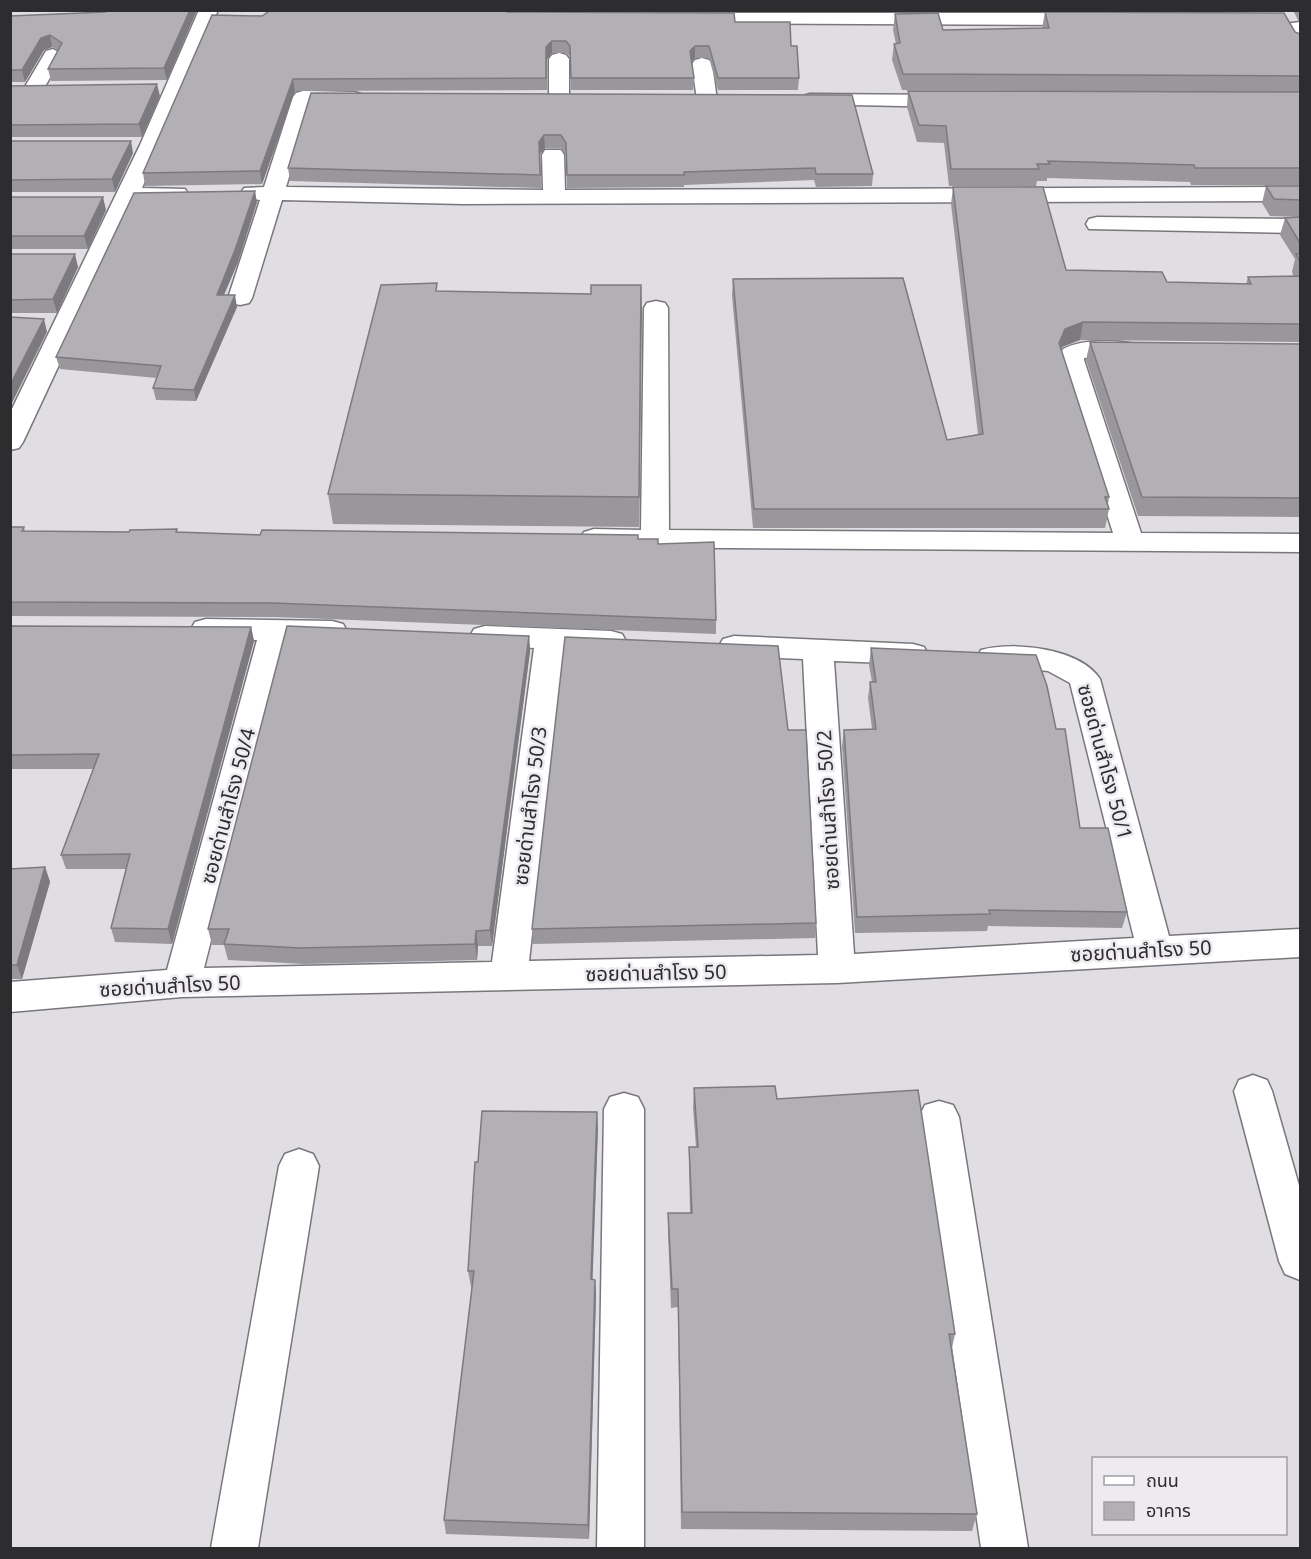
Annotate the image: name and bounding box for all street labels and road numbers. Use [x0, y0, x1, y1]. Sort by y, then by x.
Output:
street label: ซอยด่านสำโรง 50/1 [1069, 681, 1139, 843]
street label: ซอยด่านสำโรง 50/4 [194, 724, 264, 887]
street label: ซอยด่านสำโรง 50/3 [506, 725, 556, 887]
street label: ซอยด่านสำโรง 50/2 [810, 729, 848, 891]
street label: ซอยด่านสำโรง 50 [1070, 933, 1212, 971]
street label: ซอยด่านสำโรง 50 [585, 958, 727, 990]
street label: ซอยด่านสำโรง 50 [99, 968, 241, 1006]

